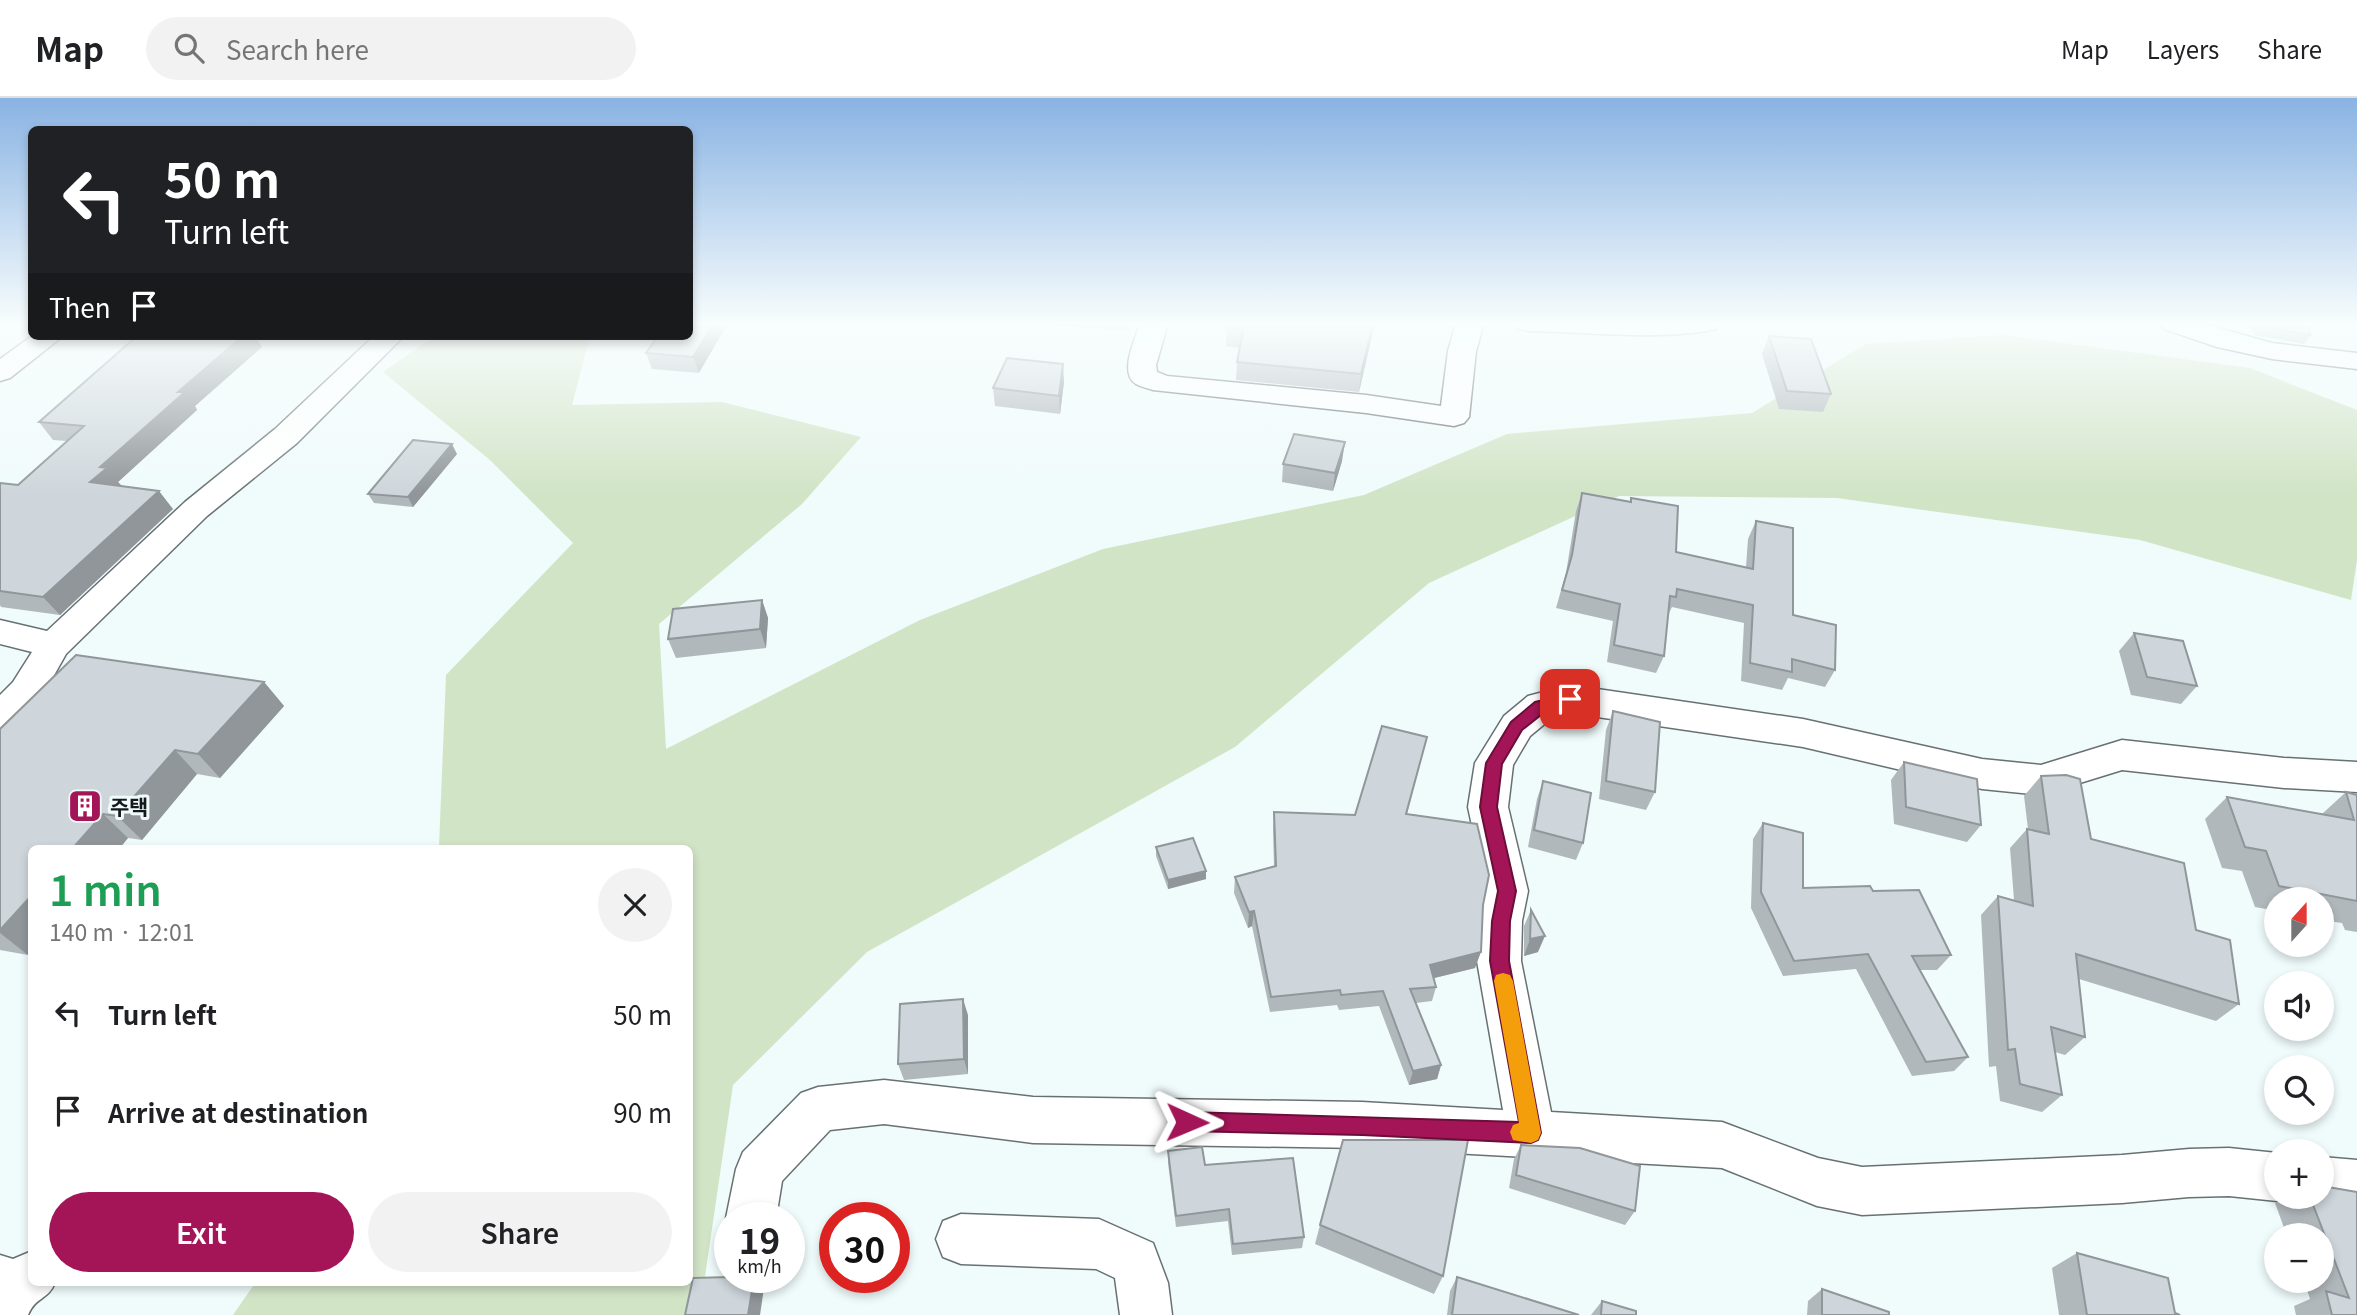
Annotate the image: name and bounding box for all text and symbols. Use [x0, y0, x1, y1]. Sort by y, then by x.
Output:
search box [146, 17, 636, 80]
text: Map [35, 24, 104, 72]
icon: search [170, 29, 208, 67]
text: Search here [226, 30, 369, 67]
text: Map [2061, 31, 2109, 66]
text: Layers [2147, 31, 2219, 66]
text: Share [2257, 31, 2322, 66]
text: 50 m [164, 141, 280, 212]
icon: left [49, 154, 140, 245]
text: Turn left [164, 207, 289, 253]
icon: arrive [125, 287, 163, 325]
text: Then [49, 288, 111, 325]
pin [1540, 669, 1600, 729]
icon: arrive [1551, 680, 1589, 718]
building icon: 주택 [66, 787, 104, 825]
place label: 주택 [110, 791, 149, 821]
text: 1 min [49, 857, 162, 918]
button: close [598, 868, 672, 942]
north arrow [2264, 887, 2334, 957]
map controls [2264, 887, 2334, 1293]
text: 140 m · 12:01 [49, 914, 194, 948]
button: sound [2264, 971, 2334, 1041]
icon: left [49, 994, 87, 1032]
text: Turn left [108, 995, 217, 1032]
text: 50 m [613, 995, 672, 1032]
button: search [2264, 1055, 2334, 1125]
position arrow [1150, 1085, 1224, 1159]
icon: arrive [49, 1092, 87, 1130]
text: Arrive at destination [108, 1093, 369, 1130]
text: 90 m [613, 1093, 672, 1130]
button: + [2264, 1139, 2334, 1209]
button: Exit [49, 1192, 354, 1272]
button: Share [368, 1192, 672, 1272]
speed limit sign: 30 [819, 1202, 910, 1293]
text: 19 [739, 1213, 780, 1264]
button: − [2264, 1223, 2334, 1293]
text: km/h [737, 1252, 782, 1278]

